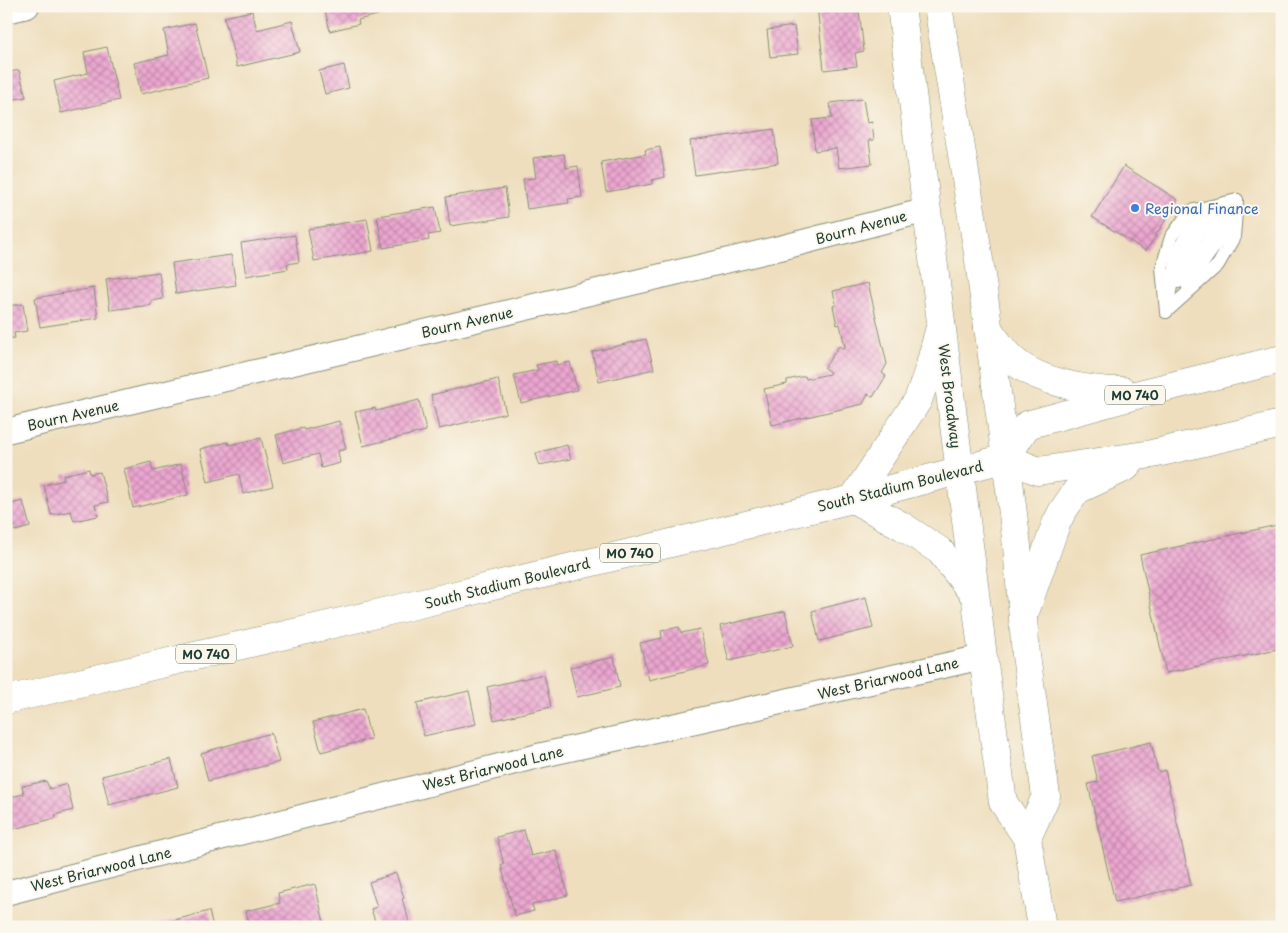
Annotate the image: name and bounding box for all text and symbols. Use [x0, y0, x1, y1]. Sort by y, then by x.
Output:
place label: Regional Finance [1145, 198, 1259, 219]
marker: Regional Finance [1129, 202, 1141, 214]
street label: Bourn Avenue [813, 205, 909, 249]
street label: Bourn Avenue [419, 301, 515, 343]
street label: West Broadway [933, 343, 967, 449]
road number: MO 740 [1105, 386, 1165, 404]
street label: Bourn Avenue [25, 394, 121, 436]
street label: South Stadium Boulevard [815, 455, 985, 517]
road number: MO 740 [600, 544, 660, 562]
street label: South Stadium Boulevard [422, 552, 592, 614]
road number: MO 740 [176, 644, 236, 664]
street label: West Briarwood Lane [815, 652, 961, 704]
street label: West Briarwood Lane [420, 740, 566, 796]
street label: West Briarwood Lane [28, 841, 174, 897]

